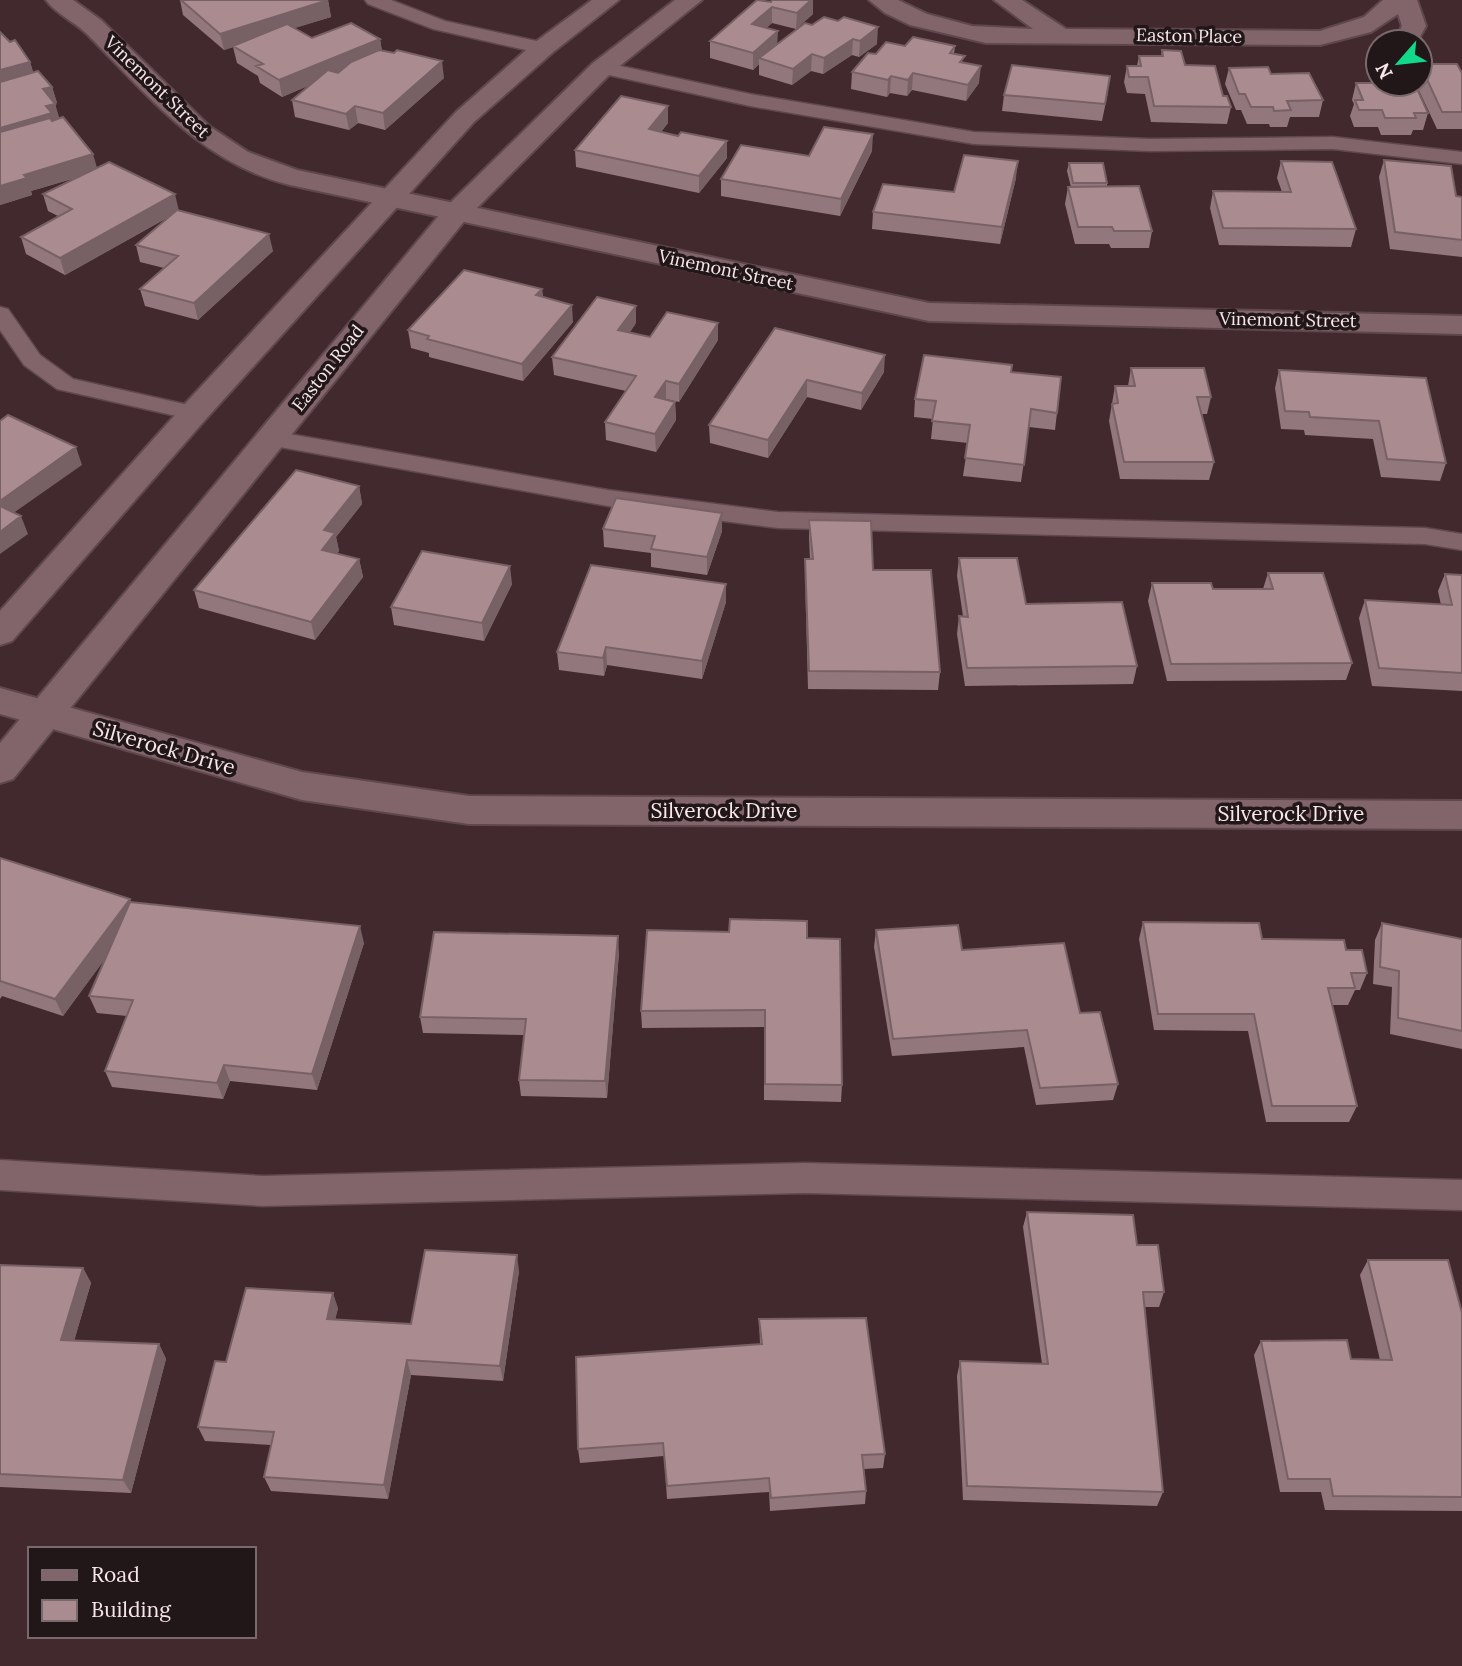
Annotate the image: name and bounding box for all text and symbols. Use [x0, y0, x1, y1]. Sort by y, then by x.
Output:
street label: Easton Place [1136, 23, 1243, 48]
north arrow [1364, 28, 1434, 98]
street label: Vinemont Street [99, 30, 215, 143]
text: N [1370, 59, 1398, 83]
street label: Vinemont Street [656, 244, 796, 295]
street label: Vinemont Street [1218, 307, 1357, 332]
street label: Easton Road [287, 320, 369, 416]
street label: Silverock Drive [90, 714, 238, 781]
street label: Silverock Drive [651, 797, 797, 824]
street label: Silverock Drive [1218, 800, 1364, 827]
legend [28, 1547, 256, 1638]
text: Road [91, 1561, 140, 1588]
text: Building [91, 1596, 171, 1623]

